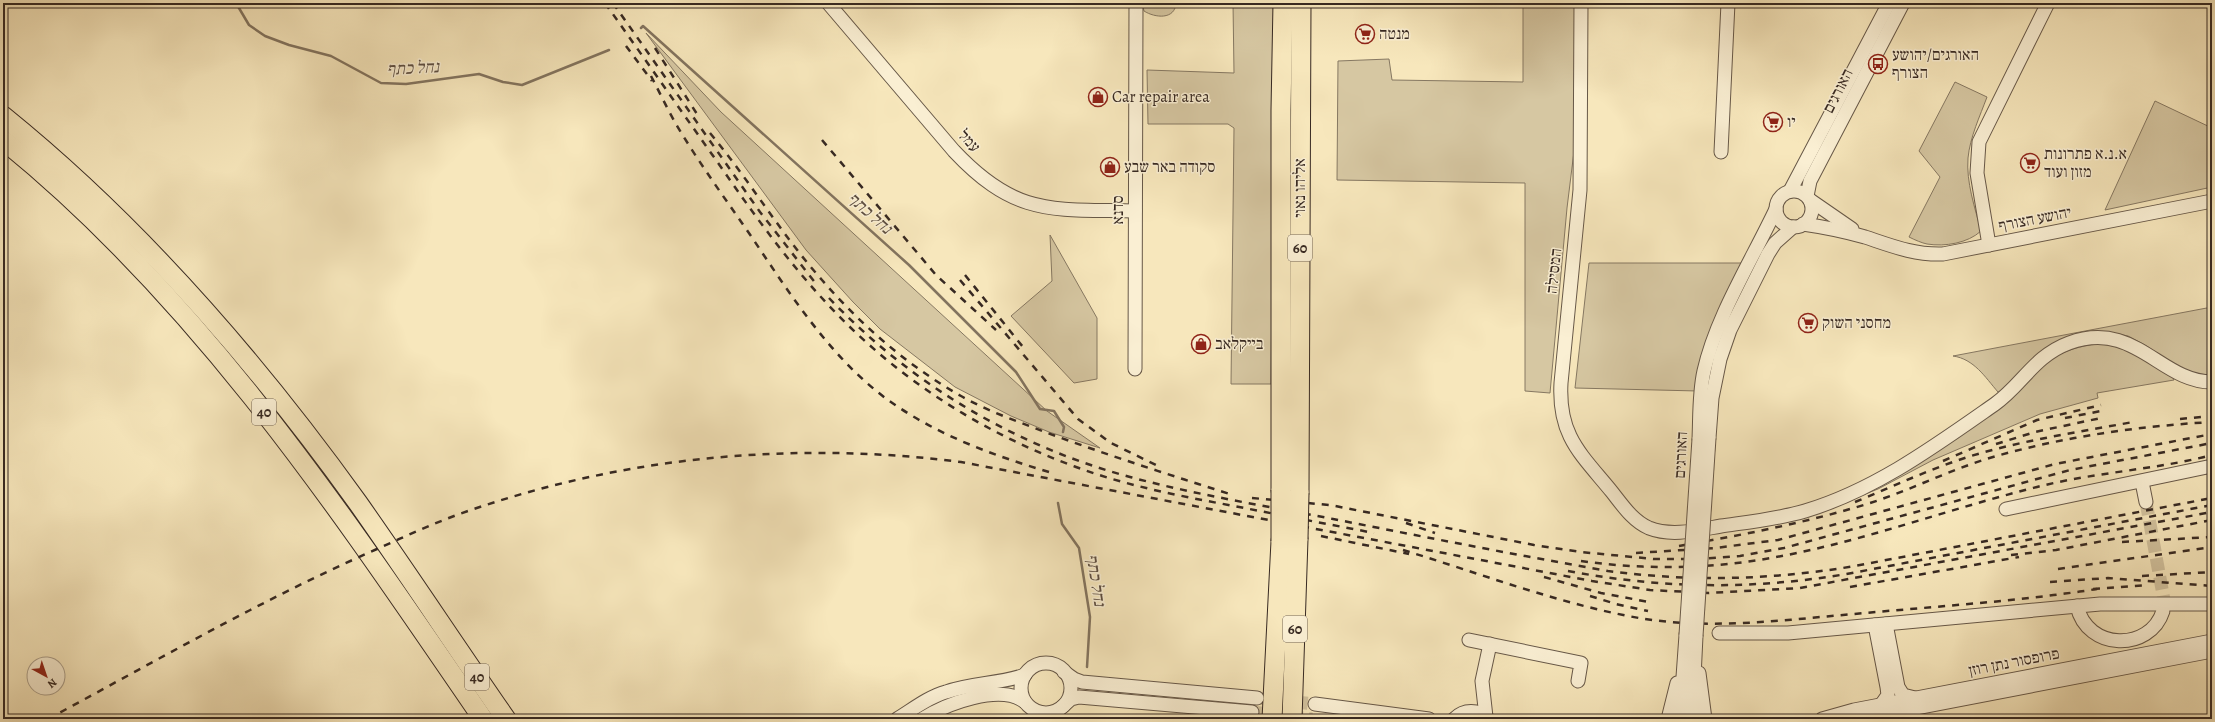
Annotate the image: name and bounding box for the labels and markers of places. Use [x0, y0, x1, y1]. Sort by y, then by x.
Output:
supermarket icon: מנטה [1354, 23, 1376, 45]
place label: מנטה [1379, 23, 1410, 45]
place label: האורגים/יהושע הצורף [1892, 44, 1979, 84]
bus stop icon: האורגים/יהושע הצורף [1867, 53, 1889, 75]
shop icon: Car repair area [1087, 86, 1109, 108]
place label: Car repair area [1112, 86, 1210, 108]
supermarket icon: יו [1762, 111, 1784, 133]
place label: יו [1787, 111, 1796, 133]
place label: א.נ.א פתרונות מזון ועוד [2044, 143, 2127, 183]
supermarket icon: א.נ.א פתרונות מזון ועוד [2019, 152, 2041, 174]
shop icon: סקודה באר שבע [1099, 156, 1121, 178]
place label: סקודה באר שבע [1124, 156, 1215, 178]
supermarket icon: מחסני השוק [1797, 312, 1819, 334]
place label: מחסני השוק [1822, 312, 1891, 334]
shop icon: בייקלאב [1190, 333, 1212, 355]
place label: בייקלאב [1215, 333, 1264, 355]

